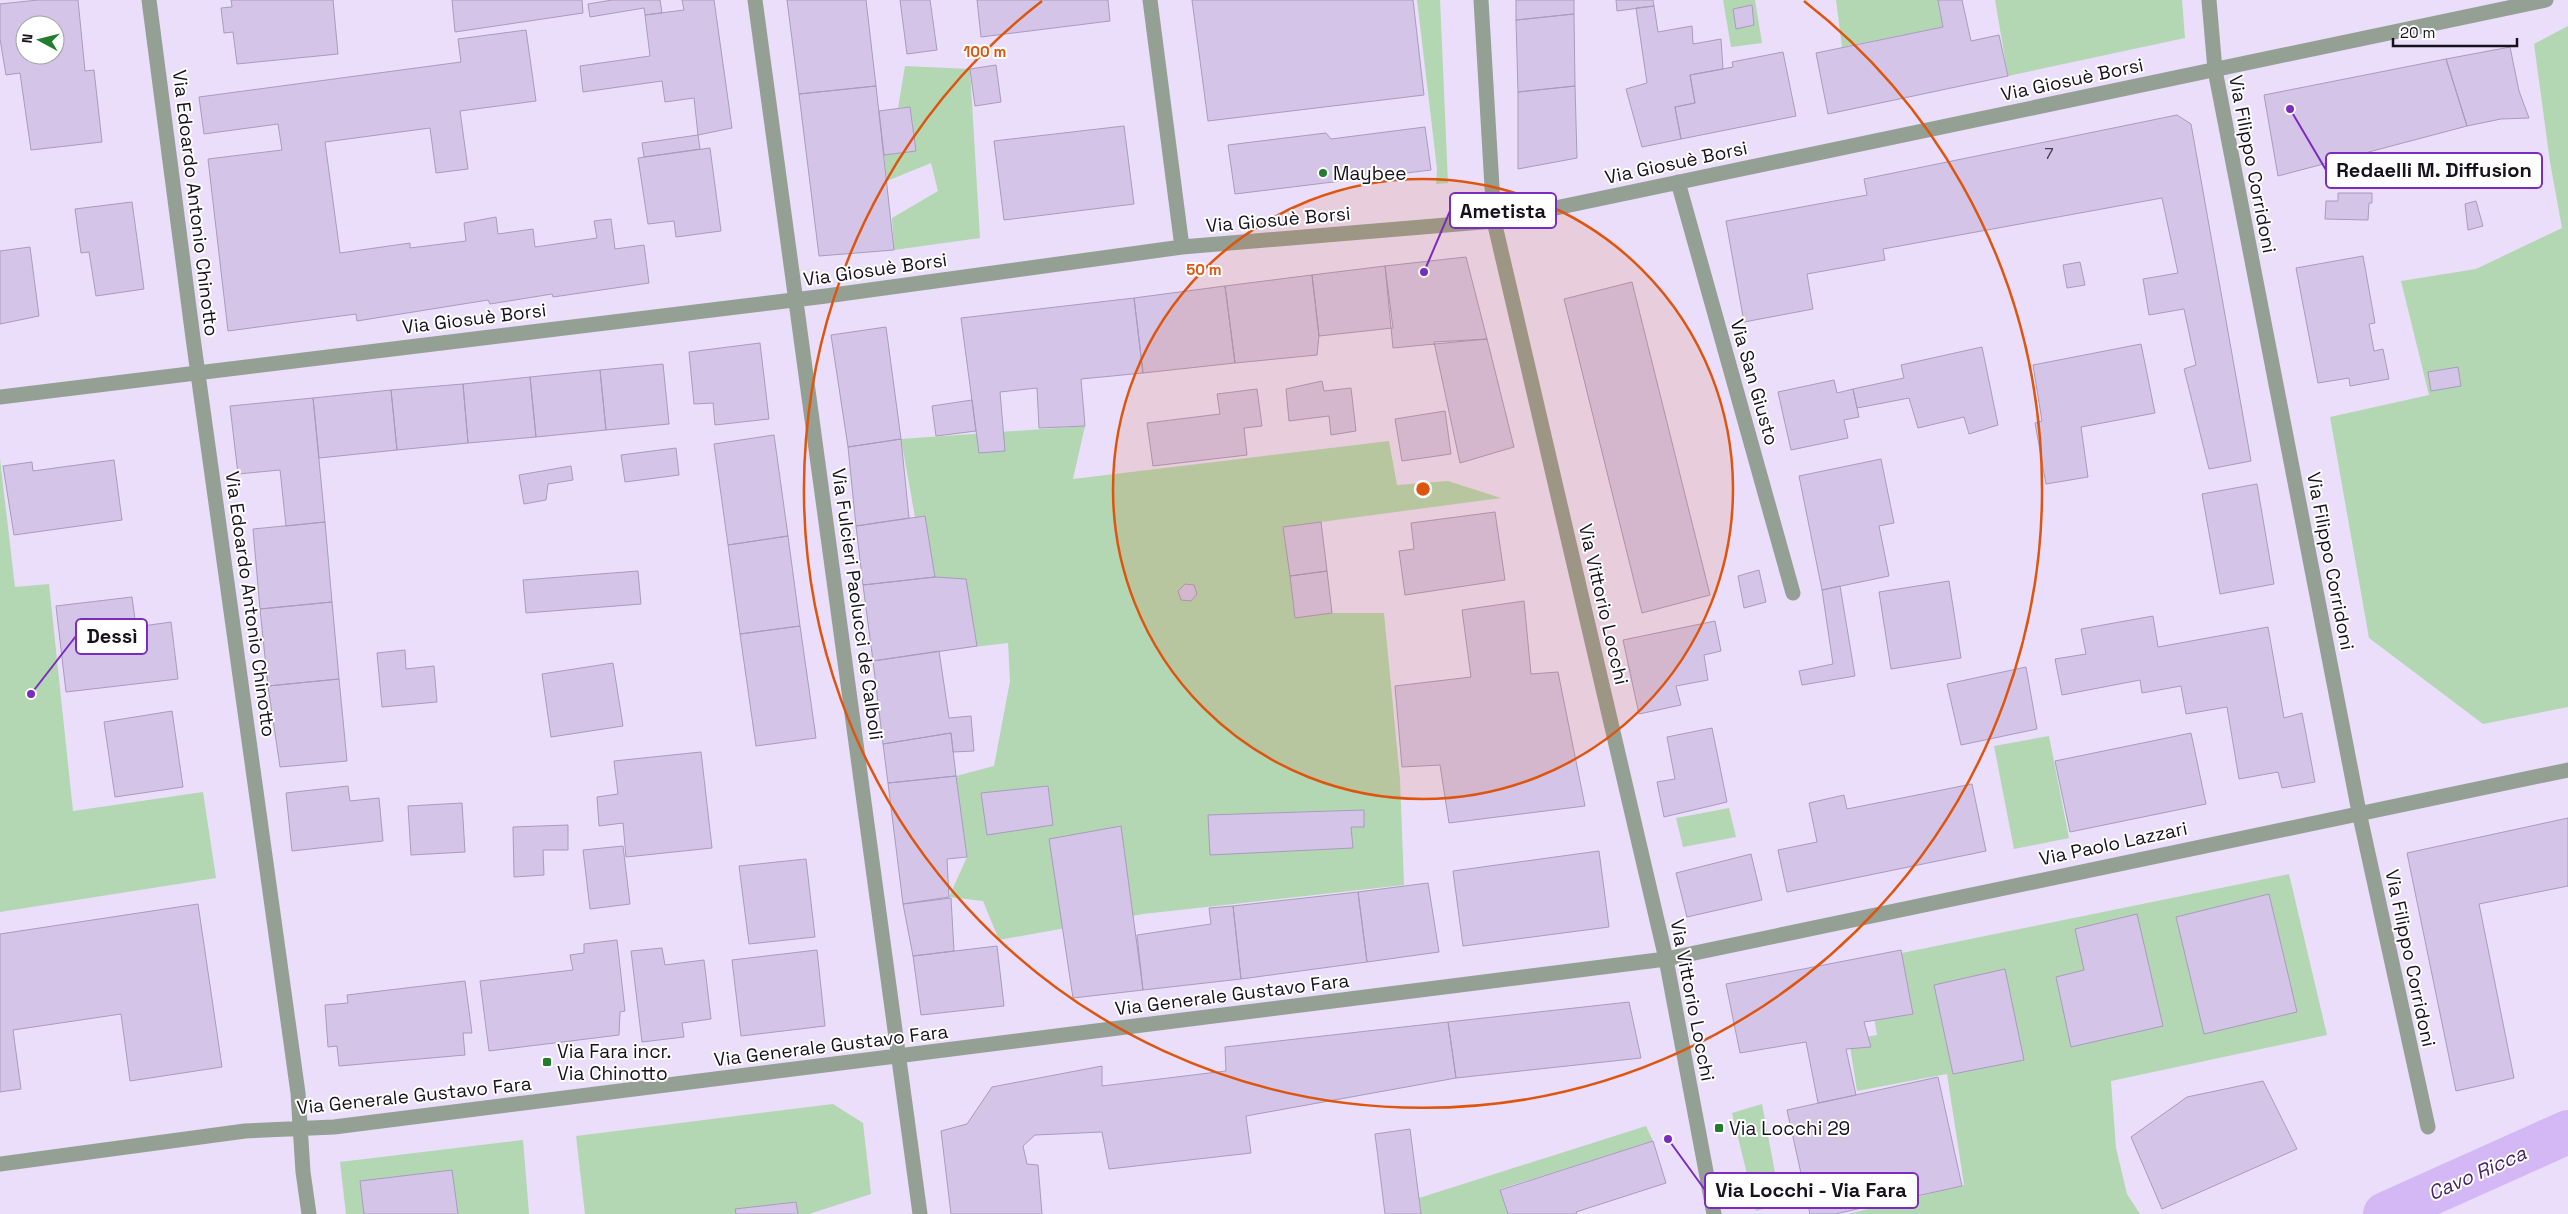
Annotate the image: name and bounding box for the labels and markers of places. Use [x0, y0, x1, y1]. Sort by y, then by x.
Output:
callout: Redaelli M. Diffusion [2326, 153, 2542, 188]
place label: Maybee [1333, 161, 1406, 186]
marker: Maybee [1317, 167, 1329, 179]
callout: Ametista [1450, 193, 1556, 228]
centre of rings [1414, 480, 1432, 498]
callout: Dessì [76, 619, 147, 654]
place label: Via Fara incr. Via Chinotto [557, 1039, 671, 1086]
marker: Via Fara incr. Via Chinotto [541, 1056, 553, 1068]
place label: Via Locchi 29 [1729, 1116, 1850, 1141]
marker: Via Locchi 29 [1713, 1122, 1725, 1134]
callout: Via Locchi - Via Fara [1705, 1173, 1918, 1208]

